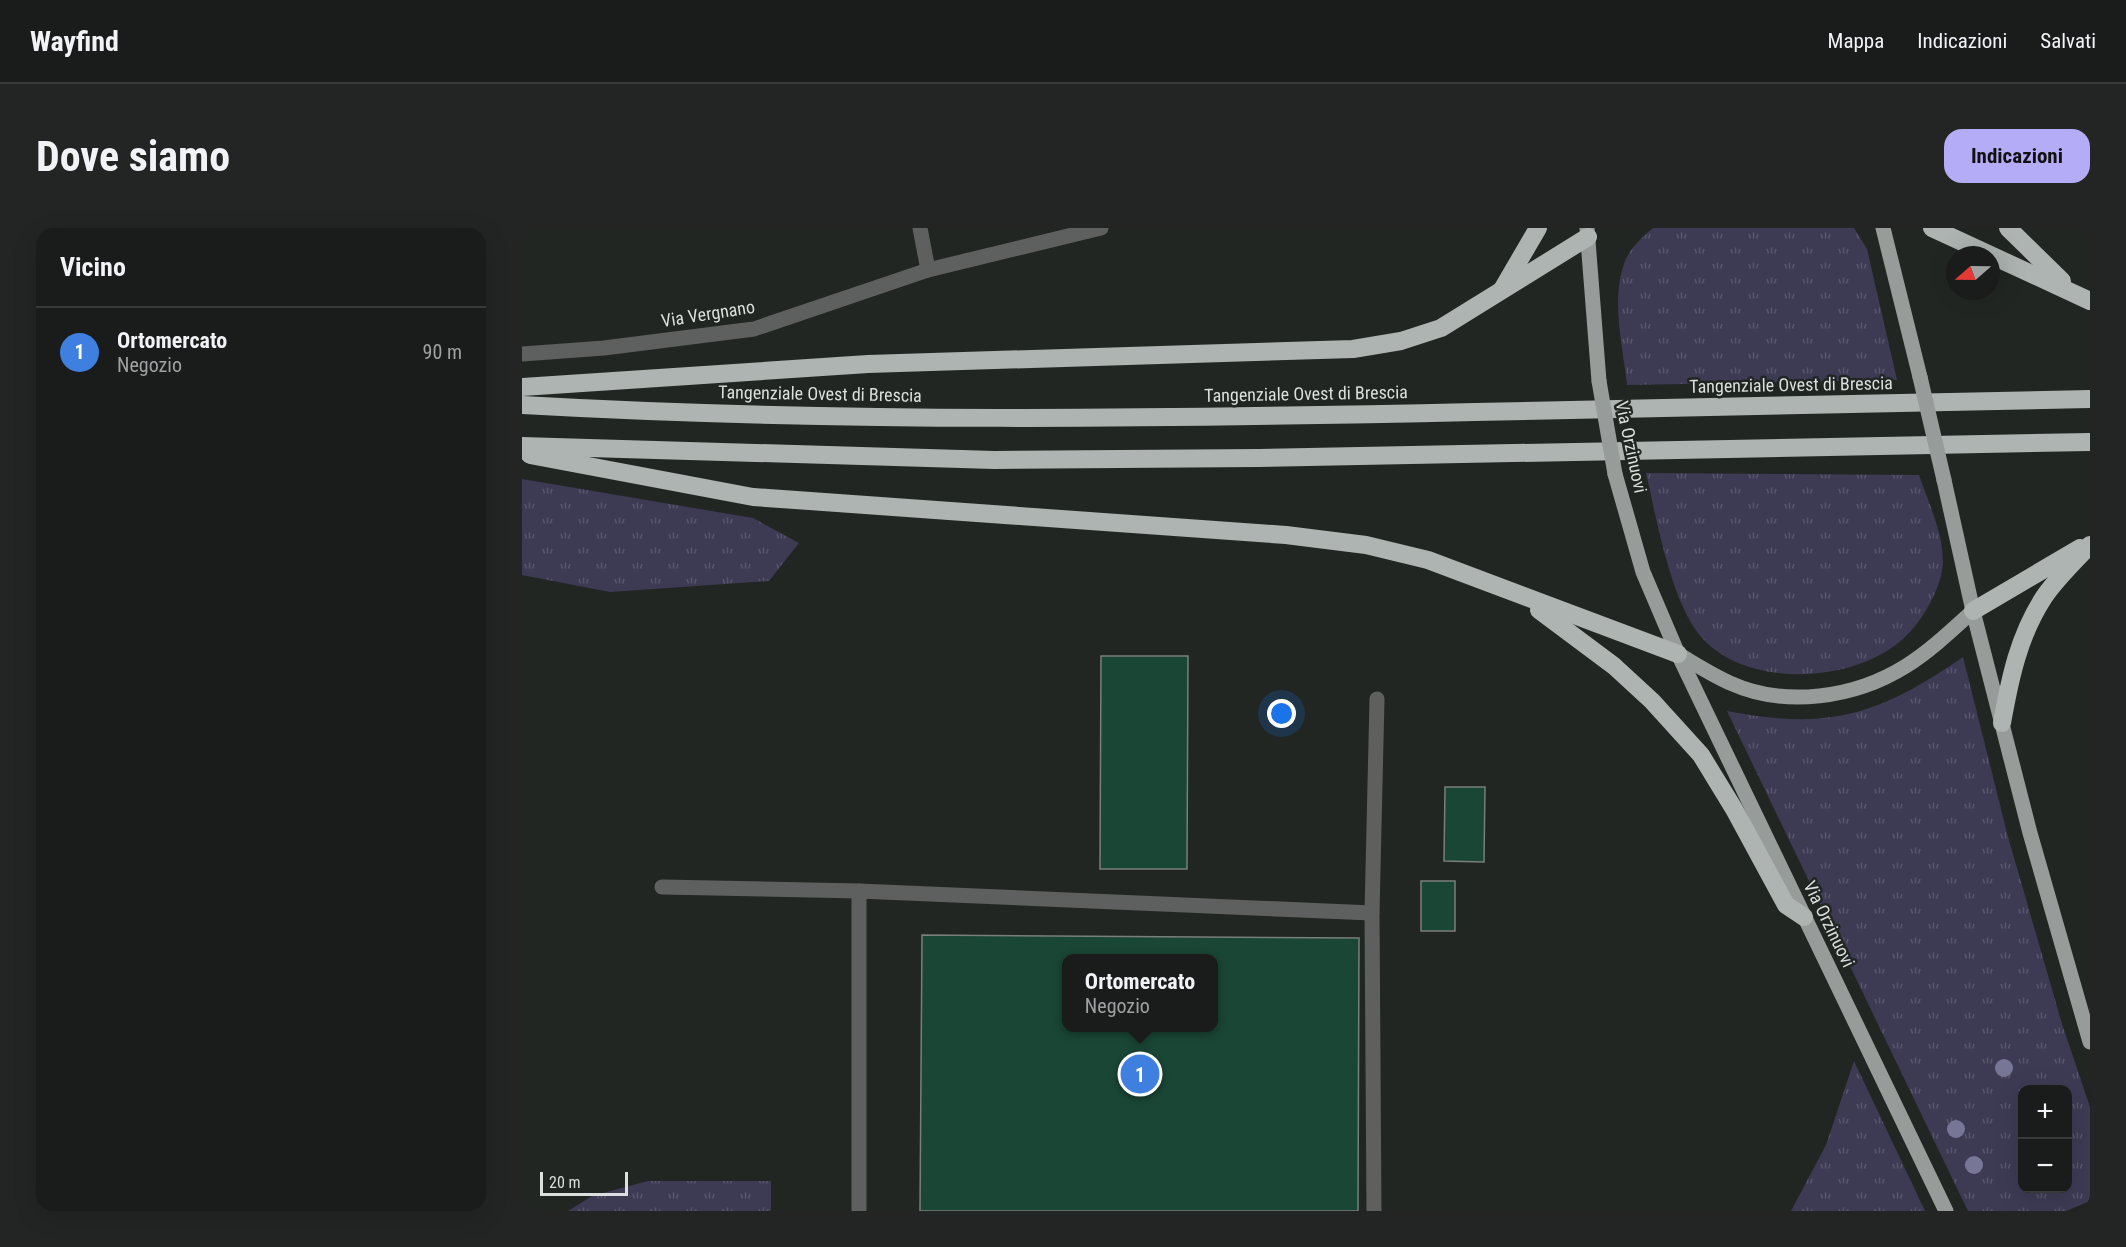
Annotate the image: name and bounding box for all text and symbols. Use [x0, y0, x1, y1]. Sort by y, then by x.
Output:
text: Wayfind [30, 25, 119, 58]
text: Mappa [1828, 29, 1884, 53]
text: Indicazioni [1917, 29, 2007, 53]
text: Salvati [2040, 29, 2096, 53]
button: Indicazioni [1944, 129, 2090, 183]
text: Dove siamo [36, 132, 230, 181]
north arrow [1946, 246, 2000, 300]
text: Vicino [60, 252, 126, 282]
street label: Via Vergnano [660, 296, 756, 331]
text: Ortomercato [117, 328, 227, 353]
text: 1 [74, 340, 85, 364]
text: 90 m [423, 340, 462, 364]
text: Negozio [117, 353, 182, 377]
street label: Tangenziale Ovest di Brescia [1689, 372, 1893, 397]
street label: Tangenziale Ovest di Brescia [718, 381, 922, 406]
street label: Tangenziale Ovest di Brescia [1204, 381, 1408, 406]
street label: Via Orzinuovi [1612, 399, 1651, 495]
your location [1267, 699, 1296, 728]
street label: Via Orzinuovi [1800, 877, 1859, 970]
popup [1062, 954, 1218, 1032]
text: Ortomercato [1085, 969, 1195, 994]
text: Negozio [1085, 994, 1150, 1018]
pin: 1 [1120, 1052, 1160, 1096]
map controls [2018, 1085, 2072, 1193]
button: + [2018, 1085, 2072, 1139]
button: − [2018, 1139, 2072, 1193]
scale bar [540, 1169, 628, 1196]
text: 20 m [549, 1173, 581, 1192]

